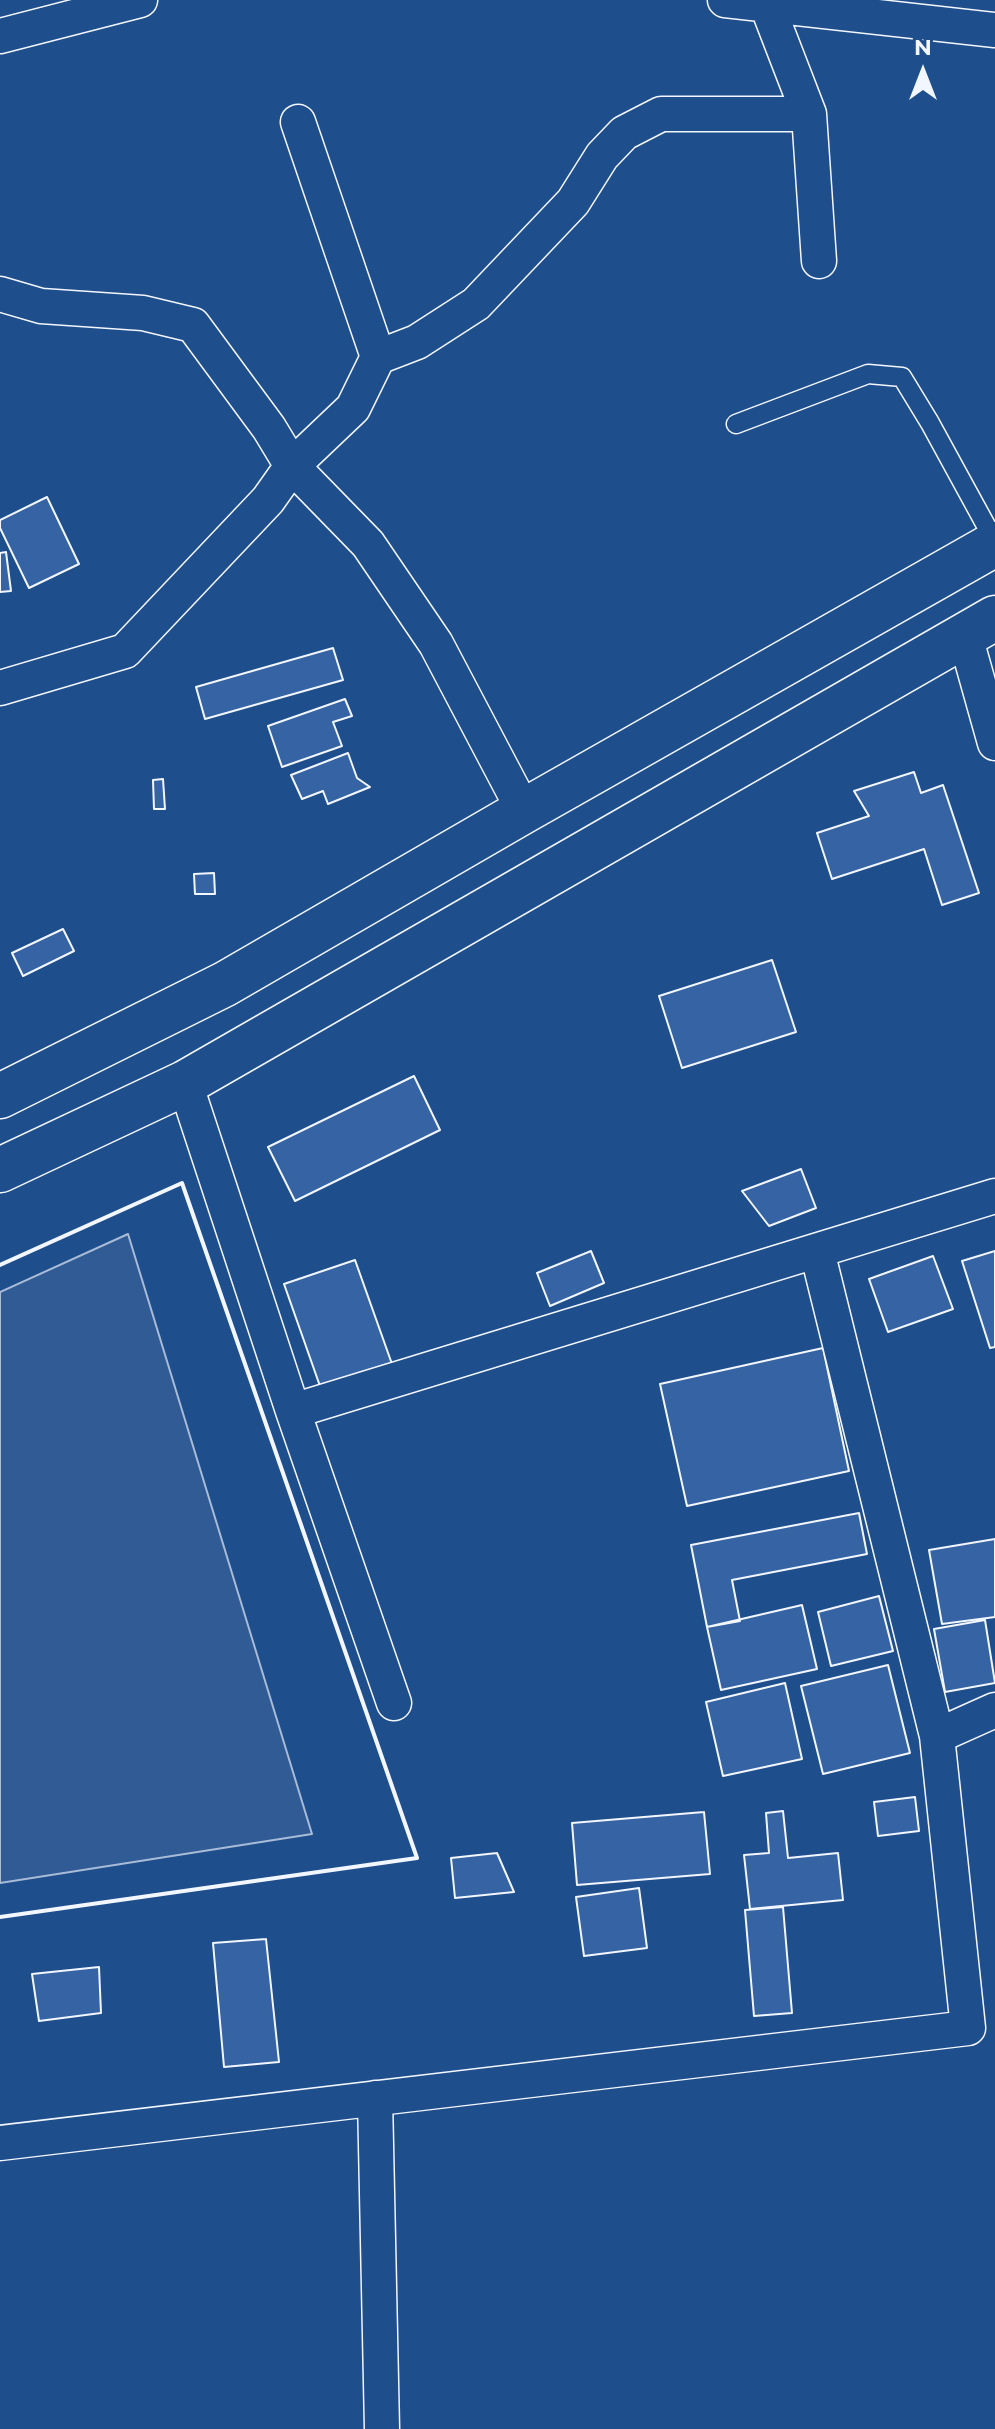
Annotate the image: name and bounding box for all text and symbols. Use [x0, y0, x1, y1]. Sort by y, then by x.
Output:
north arrow [883, 32, 963, 112]
text: N [914, 34, 932, 61]

